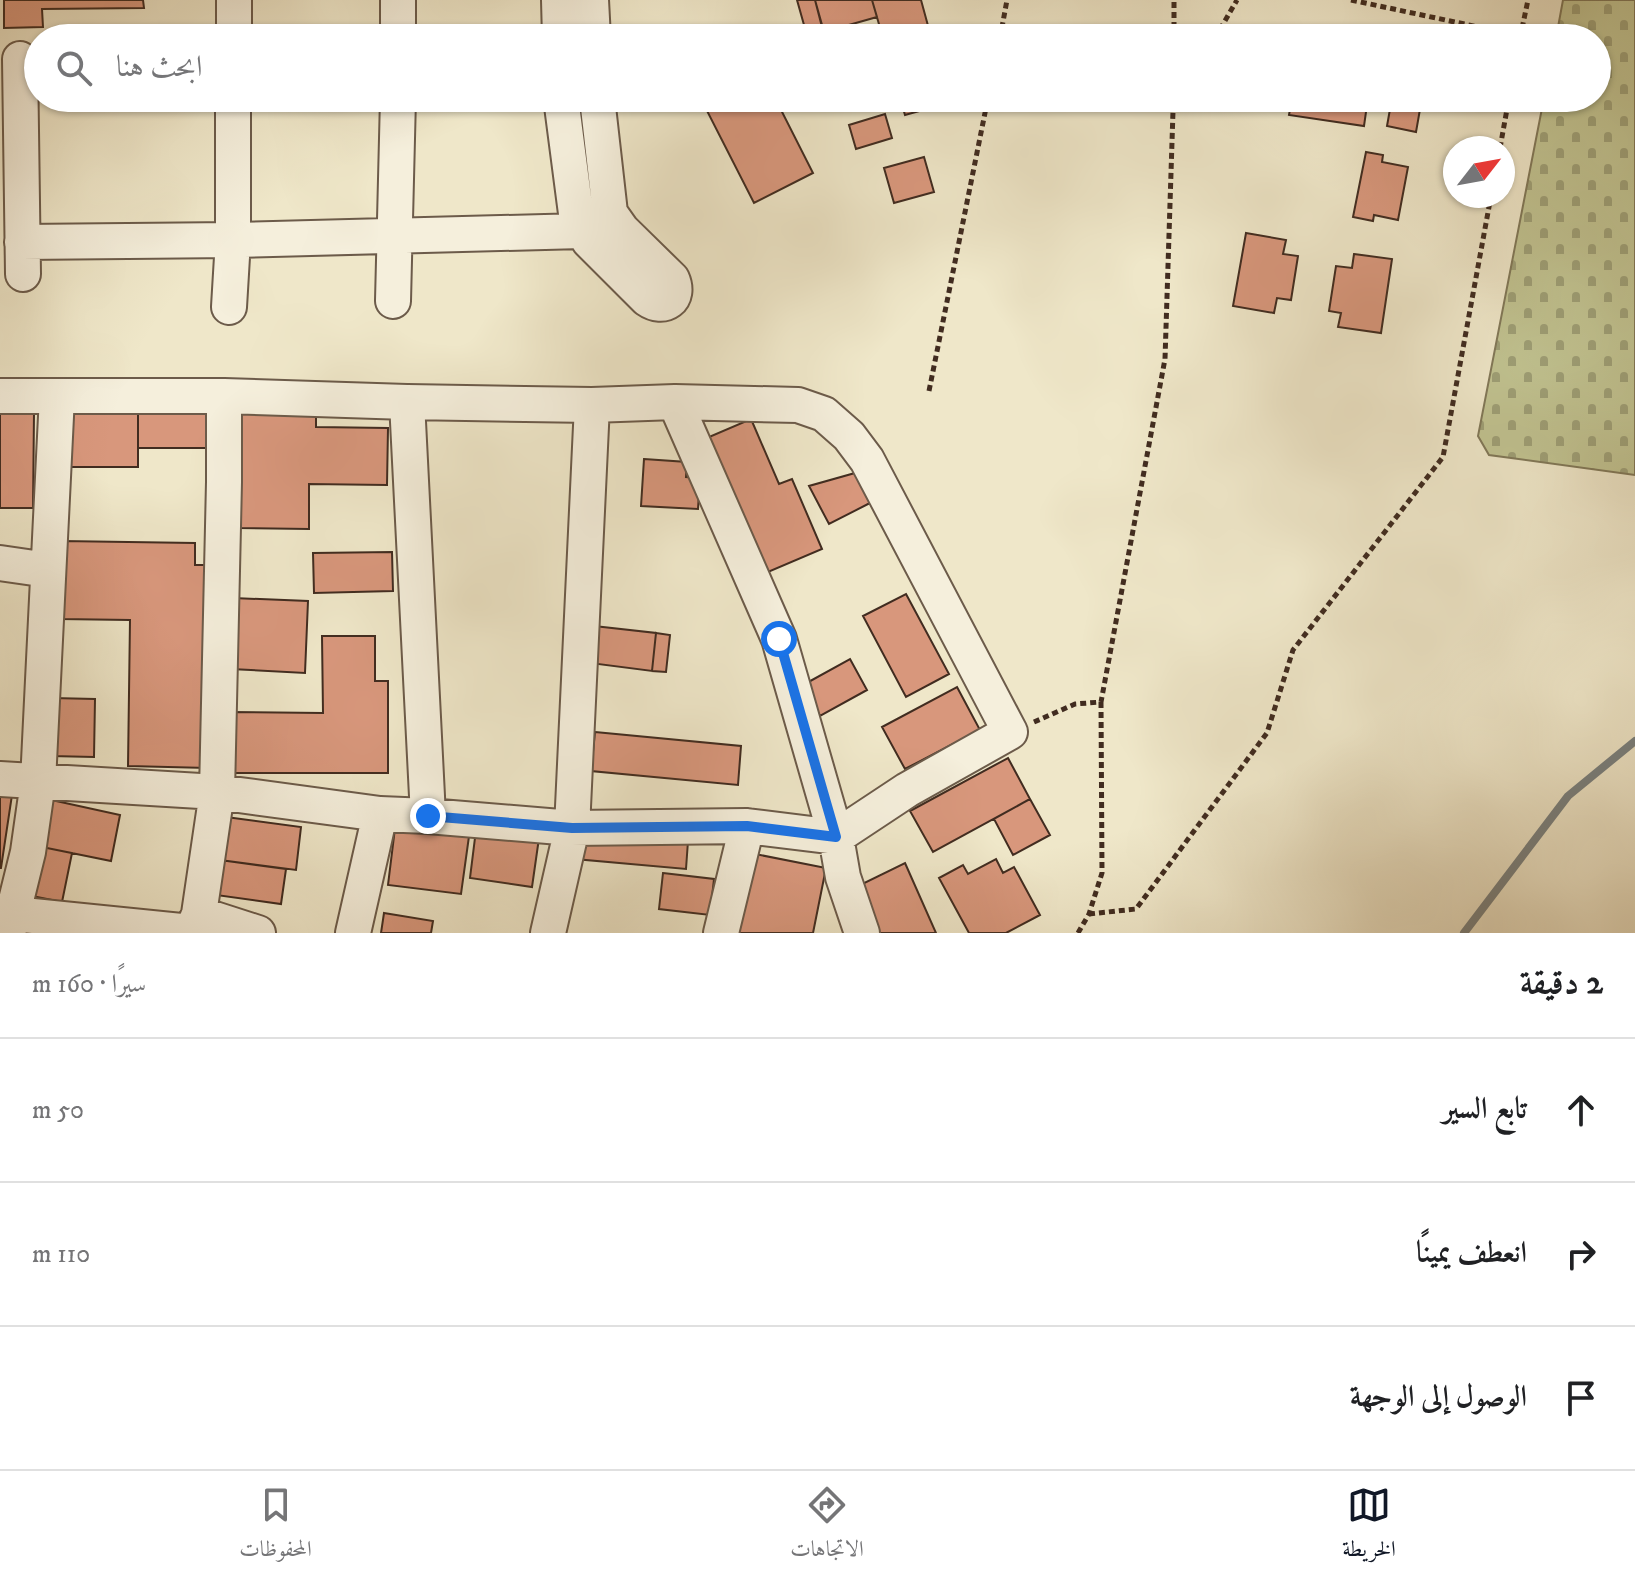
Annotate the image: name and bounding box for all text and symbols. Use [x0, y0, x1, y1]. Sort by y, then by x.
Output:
search box [24, 24, 1611, 112]
icon: search [52, 46, 96, 90]
text: ابحث هنا [116, 49, 202, 86]
north arrow [1443, 136, 1515, 208]
route start [761, 621, 797, 657]
route end [410, 798, 446, 834]
text: 2 دقيقة [1520, 962, 1603, 1004]
text: سيرًا · 160 m [32, 968, 146, 1001]
icon: ahead [1559, 1088, 1603, 1132]
text: تابع السير [1442, 1091, 1527, 1128]
text: 50 m [32, 1094, 84, 1127]
icon: right [1559, 1232, 1603, 1276]
text: انعطف يمينًا [1416, 1235, 1527, 1272]
text: 110 m [32, 1238, 90, 1271]
icon: arrive [1559, 1376, 1603, 1420]
text: الوصول إلى الوجهة [1350, 1379, 1527, 1416]
tab: المحفوظات [239, 1483, 312, 1570]
tab: الاتجاهات [790, 1483, 864, 1570]
tab: الخريطة [1342, 1483, 1396, 1570]

